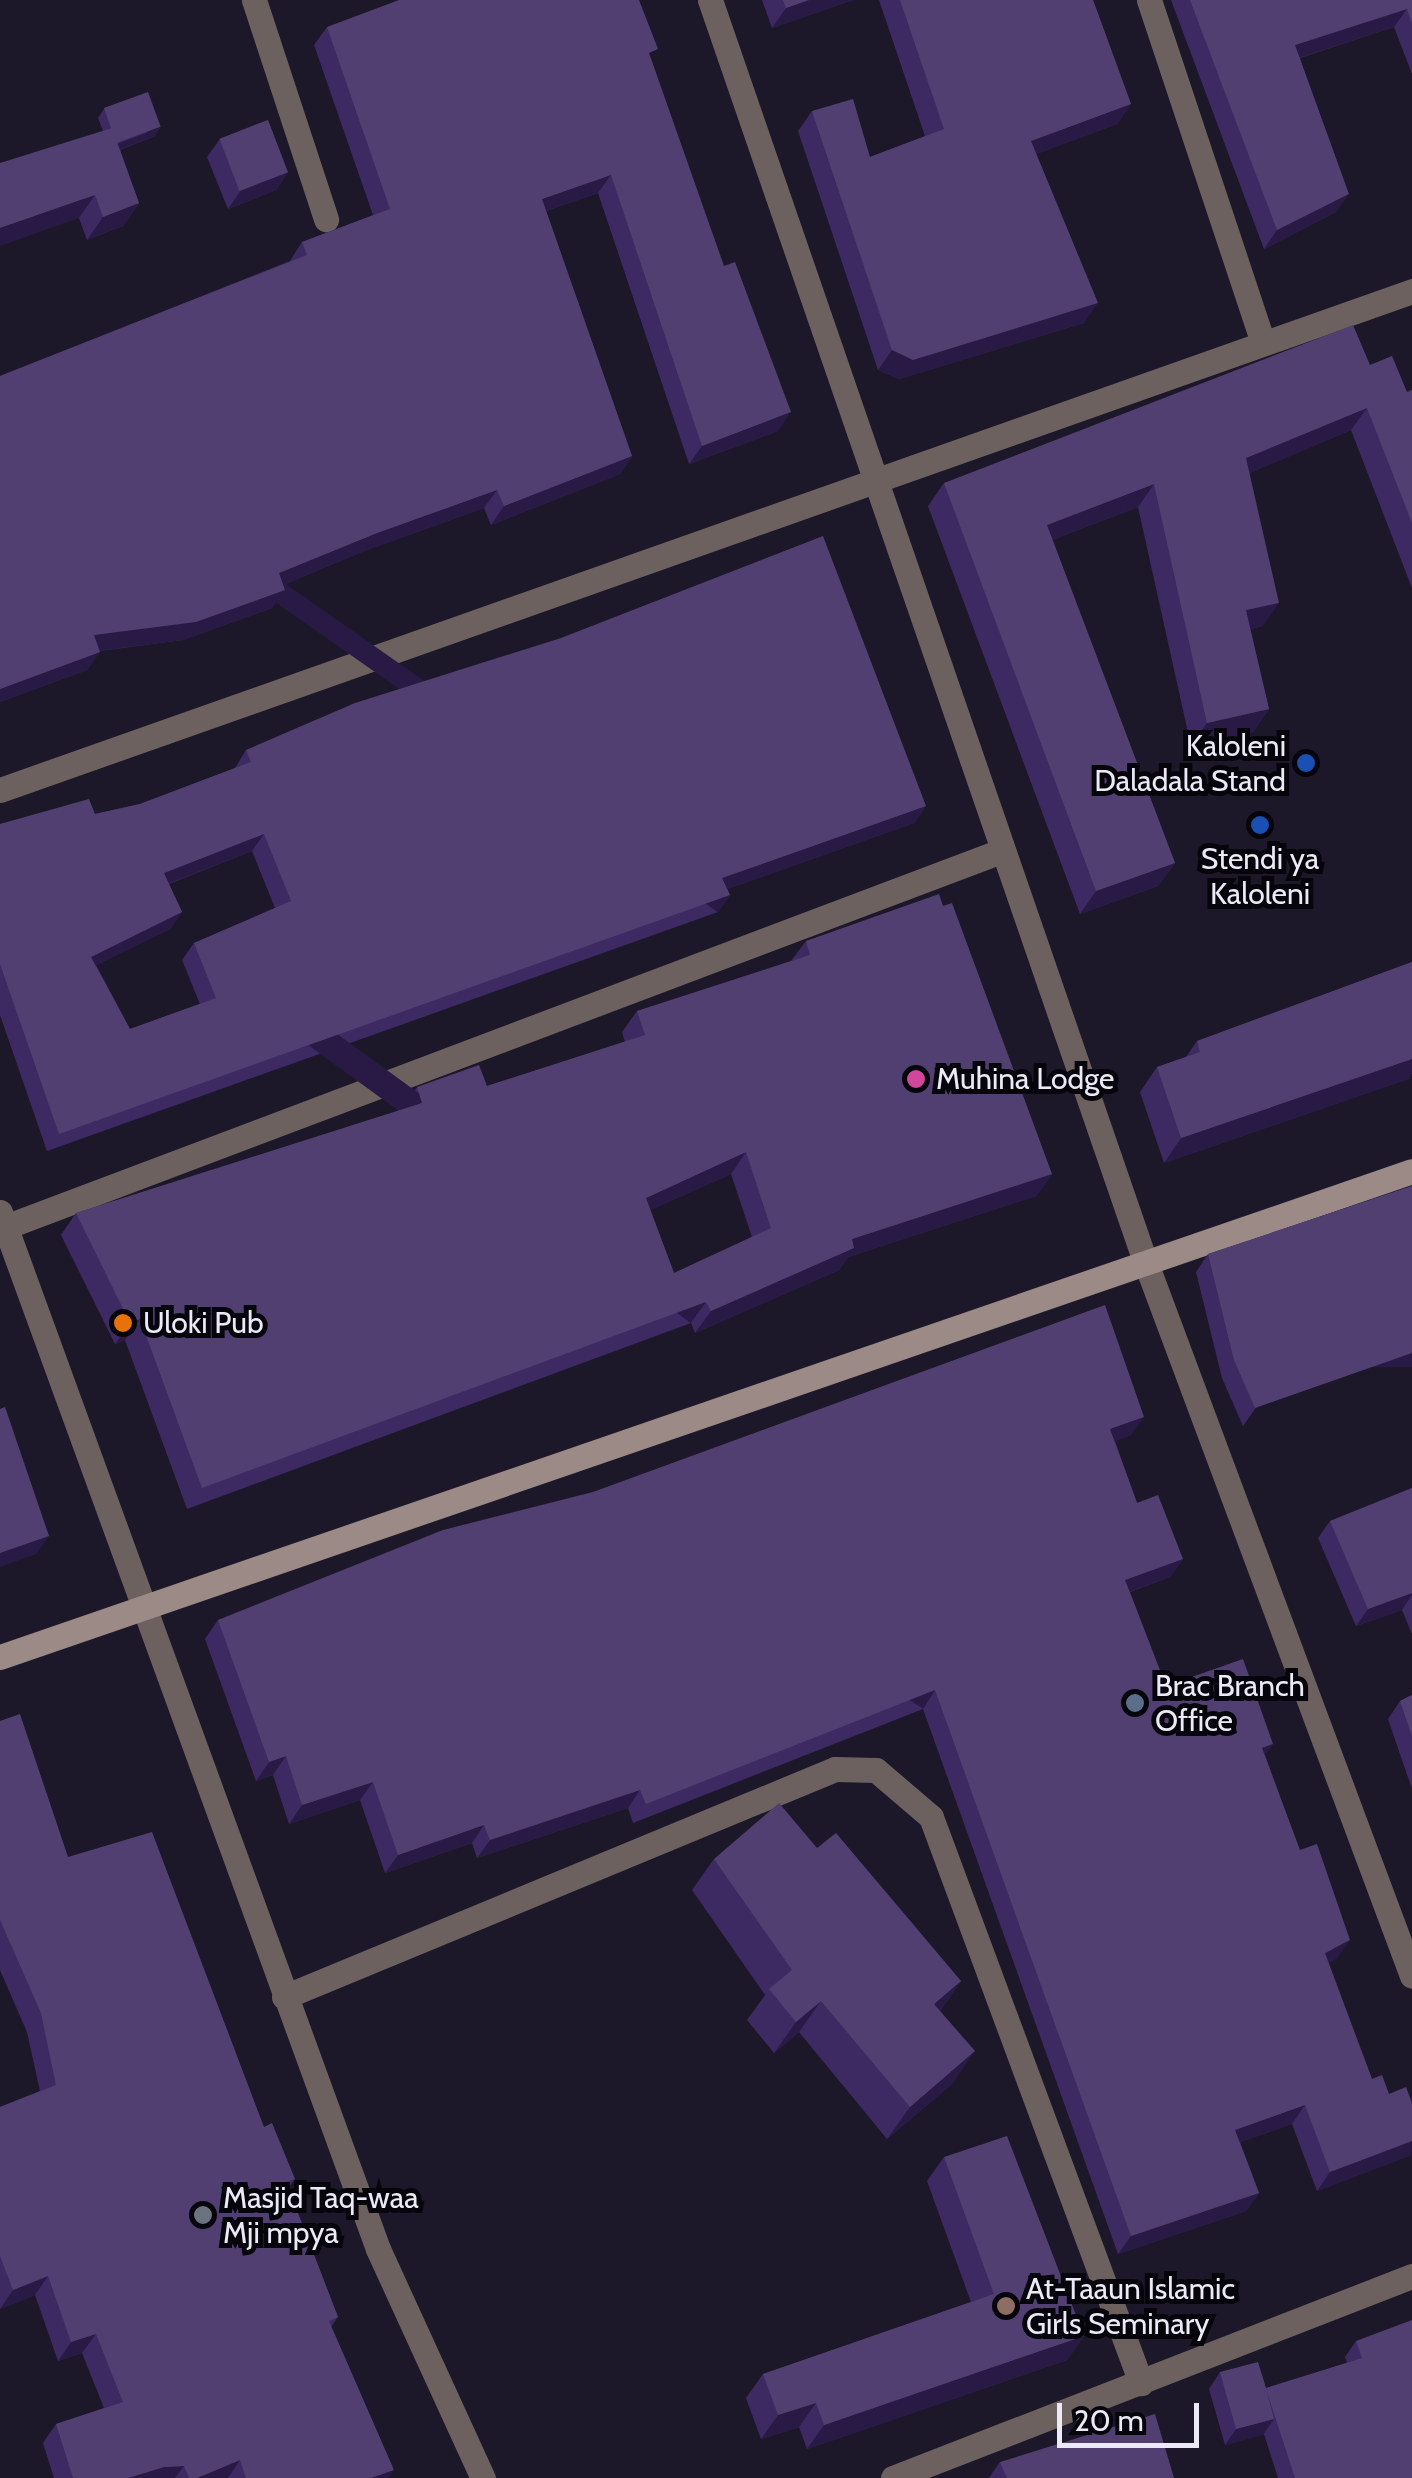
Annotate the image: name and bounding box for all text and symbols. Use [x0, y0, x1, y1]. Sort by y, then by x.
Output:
place label: Kaloleni Daladala Stand [1094, 728, 1286, 798]
marker: Kaloleni Daladala Stand [1295, 752, 1317, 774]
marker: Stendi ya Kaloleni [1249, 814, 1271, 836]
place label: Stendi ya Kaloleni [1201, 841, 1319, 912]
place label: Muhina Lodge [936, 1061, 1114, 1097]
marker: Muhina Lodge [905, 1068, 927, 1090]
place label: Uloki Pub [143, 1305, 264, 1341]
marker: Uloki Pub [112, 1312, 134, 1334]
place label: Brac Branch Office [1155, 1668, 1305, 1738]
marker: Brac Branch Office [1124, 1692, 1146, 1714]
place label: Masjid Taq-waa Mji mpya [223, 2180, 419, 2250]
marker: Masjid Taq-waa Mji mpya [192, 2204, 214, 2226]
place label: At-Taaun Islamic Girls Seminary [1026, 2271, 1235, 2342]
marker: At-Taaun Islamic Girls Seminary [995, 2295, 1017, 2317]
scale bar [1062, 2383, 1204, 2445]
text: 20 m [1074, 2402, 1144, 2439]

